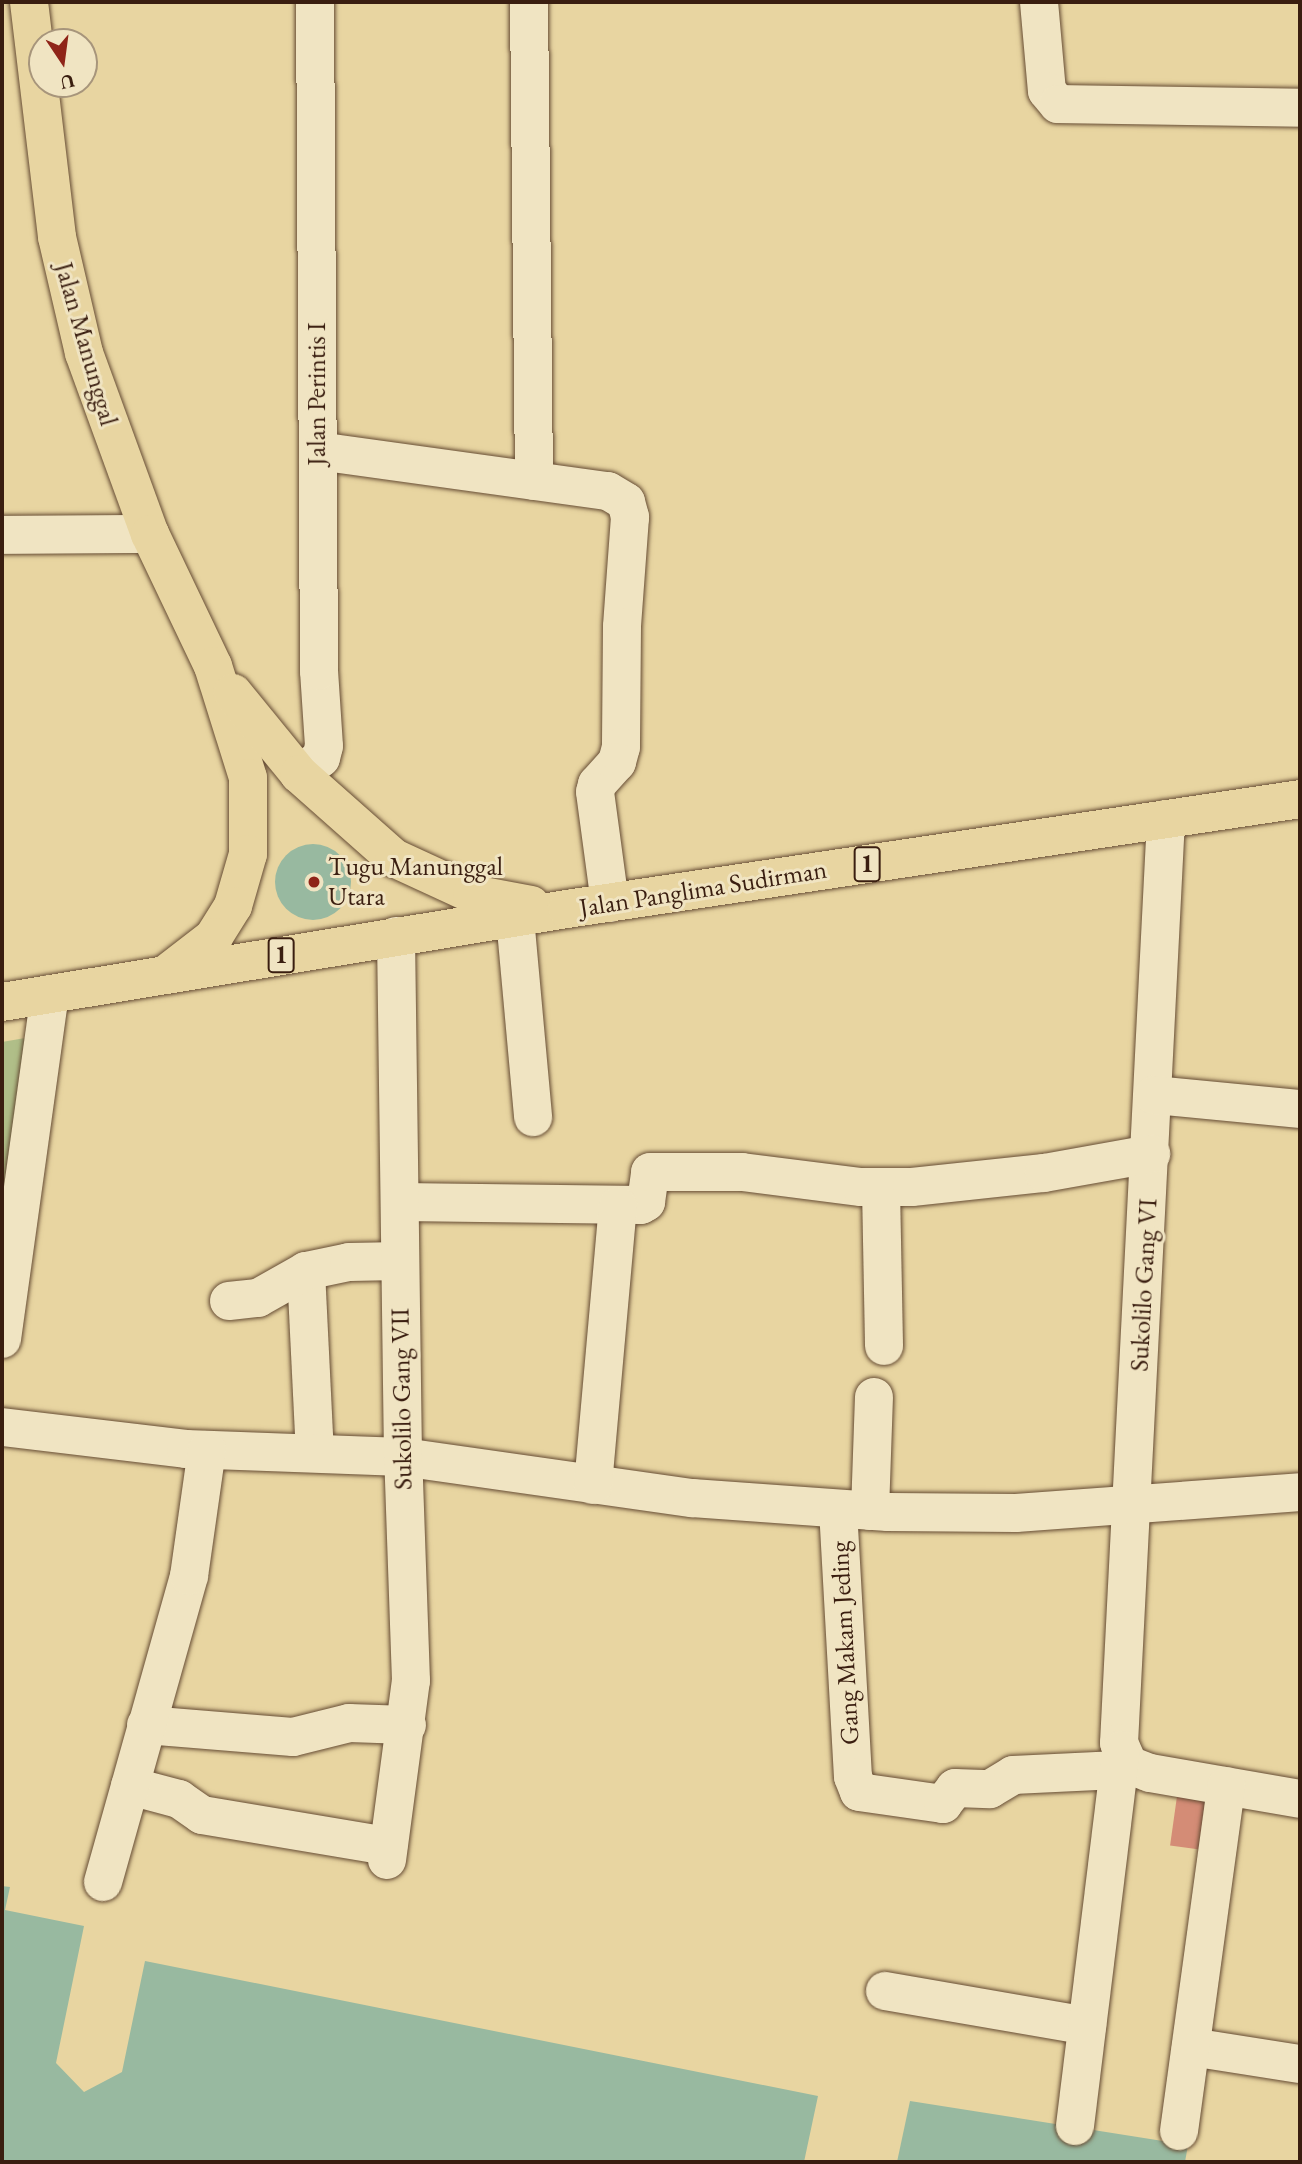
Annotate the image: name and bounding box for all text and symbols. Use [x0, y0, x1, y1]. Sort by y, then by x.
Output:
north arrow [28, 28, 98, 98]
text: U [58, 68, 77, 96]
street label: Jalan Manunggal [48, 259, 124, 429]
street label: Jalan Perintis I [301, 322, 333, 466]
road number: 1 [853, 844, 881, 884]
place label: Tugu Manunggal Utara [328, 851, 503, 912]
street label: Jalan Panglima Sudirman [577, 854, 829, 924]
marker: Tugu Manunggal Utara [306, 874, 322, 890]
road number: 1 [267, 934, 295, 975]
street label: Sukolilo Gang VI [1124, 1198, 1164, 1372]
street label: Sukolilo Gang VII [385, 1308, 419, 1490]
street label: Gang Makam Jeding [824, 1540, 866, 1746]

